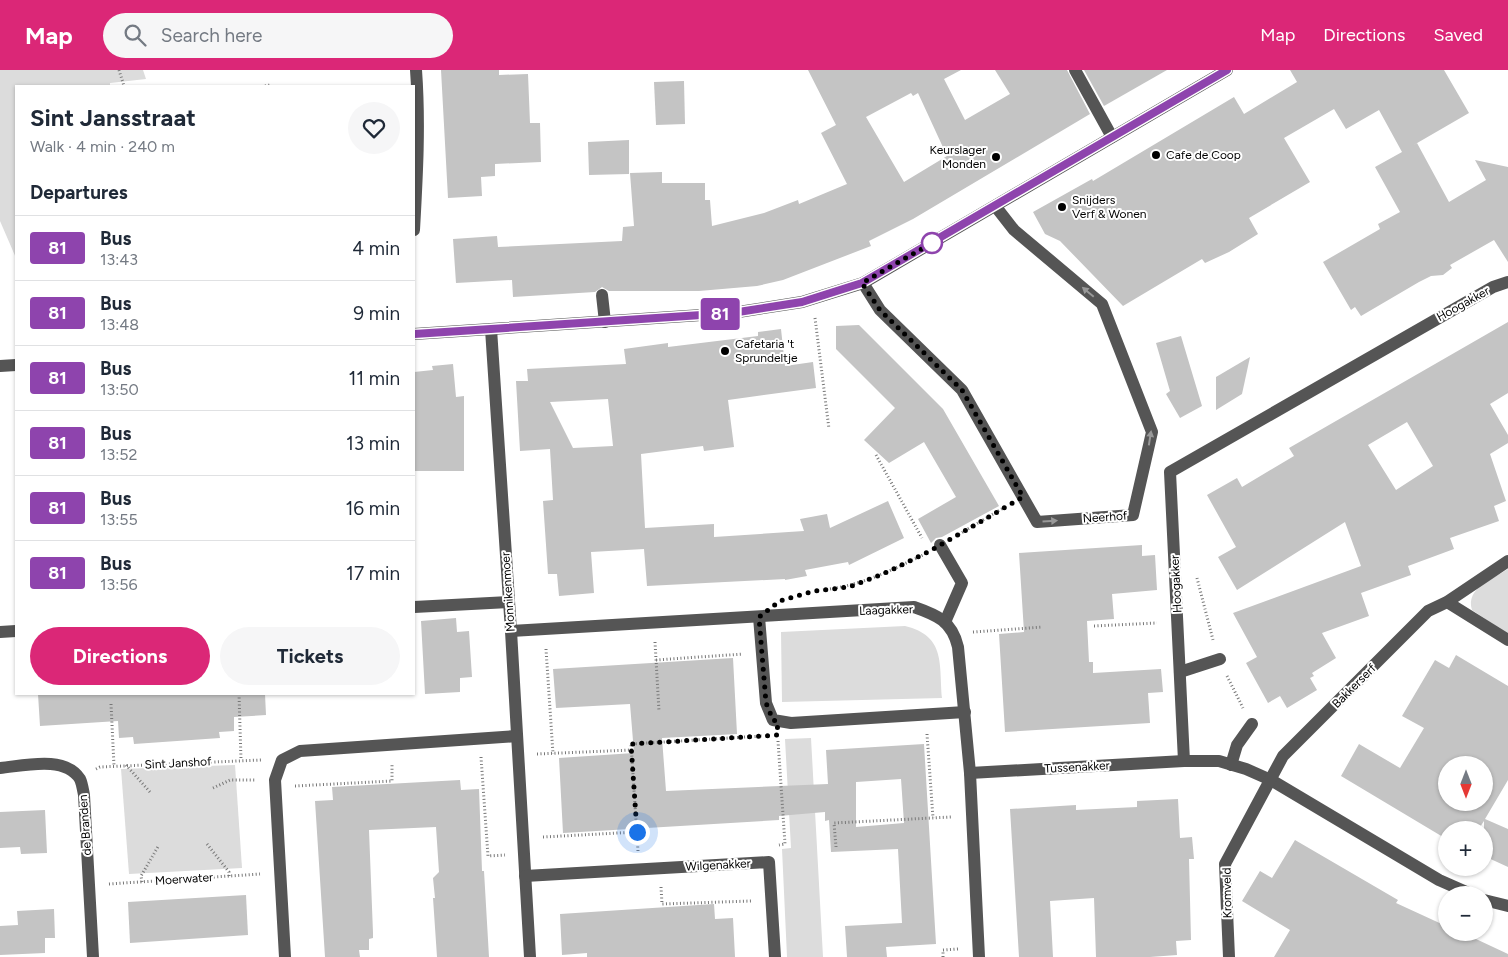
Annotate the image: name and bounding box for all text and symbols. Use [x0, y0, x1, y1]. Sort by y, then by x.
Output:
search box [103, 13, 453, 58]
text: Map [25, 21, 73, 50]
icon: search [121, 21, 149, 49]
text: Search here [161, 24, 262, 47]
text: Map [1260, 24, 1295, 46]
text: Directions [1323, 24, 1405, 46]
text: Saved [1433, 24, 1483, 46]
button: heart [348, 102, 400, 154]
text: Sint Jansstraat [30, 103, 196, 132]
text: Walk · 4 min · 240 m [30, 137, 175, 156]
place label: Keurslager Monden [929, 143, 986, 171]
place label: Cafe de Coop [1166, 148, 1241, 162]
marker: Cafe de Coop [1150, 149, 1162, 161]
marker: Keurslager Monden [990, 151, 1002, 163]
text: Departures [30, 181, 128, 204]
place label: Snijders Verf & Wonen [1072, 193, 1147, 221]
marker: Snijders Verf & Wonen [1056, 201, 1068, 213]
text: Bus [100, 227, 131, 250]
unlabelled marker [921, 232, 943, 254]
text: 81 [48, 237, 67, 259]
text: 4 min [352, 237, 400, 260]
text: 13:43 [100, 250, 138, 269]
street label: Hoogakker [1434, 284, 1492, 324]
one-way arrow [1081, 286, 1094, 297]
text: Bus [100, 292, 131, 315]
line badge: 81 [698, 298, 742, 330]
text: 81 [48, 302, 67, 324]
text: 9 min [353, 302, 400, 325]
text: 81 [711, 303, 729, 325]
text: 13:48 [100, 315, 139, 334]
place label: Cafetaria 't Sprundeltje [735, 337, 798, 365]
marker: Cafetaria 't Sprundeltje [719, 345, 731, 357]
text: Bus [100, 357, 131, 380]
text: 81 [48, 367, 67, 389]
text: 11 min [348, 367, 400, 390]
text: 13:50 [100, 380, 139, 399]
text: Bus [100, 422, 131, 445]
one-way arrow [1146, 430, 1154, 446]
text: 81 [48, 432, 67, 454]
text: 13 min [346, 432, 400, 455]
text: 13:52 [100, 445, 138, 464]
text: Bus [100, 487, 131, 510]
text: 81 [48, 497, 67, 519]
text: 16 min [346, 497, 400, 520]
street label: Neerhof [1082, 508, 1128, 526]
text: 13:55 [100, 510, 138, 529]
one-way arrow [1042, 517, 1058, 525]
text: Bus [100, 552, 131, 575]
street label: Monnikenmoer [498, 552, 518, 632]
street label: Hoogakker [1167, 555, 1185, 613]
text: 81 [48, 562, 67, 584]
text: 17 min [346, 562, 400, 585]
text: 13:56 [100, 575, 138, 594]
street label: Laagakker [859, 602, 913, 618]
button: Directions [30, 627, 210, 685]
button: Tickets [220, 627, 400, 685]
street label: Bakkerserf [1329, 661, 1379, 711]
street label: Sint Janshof [144, 754, 212, 772]
north arrow [1438, 756, 1492, 811]
map controls [1438, 756, 1493, 941]
street label: Tussenakker [1044, 758, 1110, 776]
street label: de Branden [76, 794, 94, 856]
your location [625, 820, 650, 845]
button: + [1438, 821, 1493, 876]
street label: Wilgenakker [685, 856, 751, 874]
street label: Kromveld [1220, 867, 1234, 919]
street label: Moerwater [154, 870, 214, 888]
button: − [1438, 886, 1493, 941]

